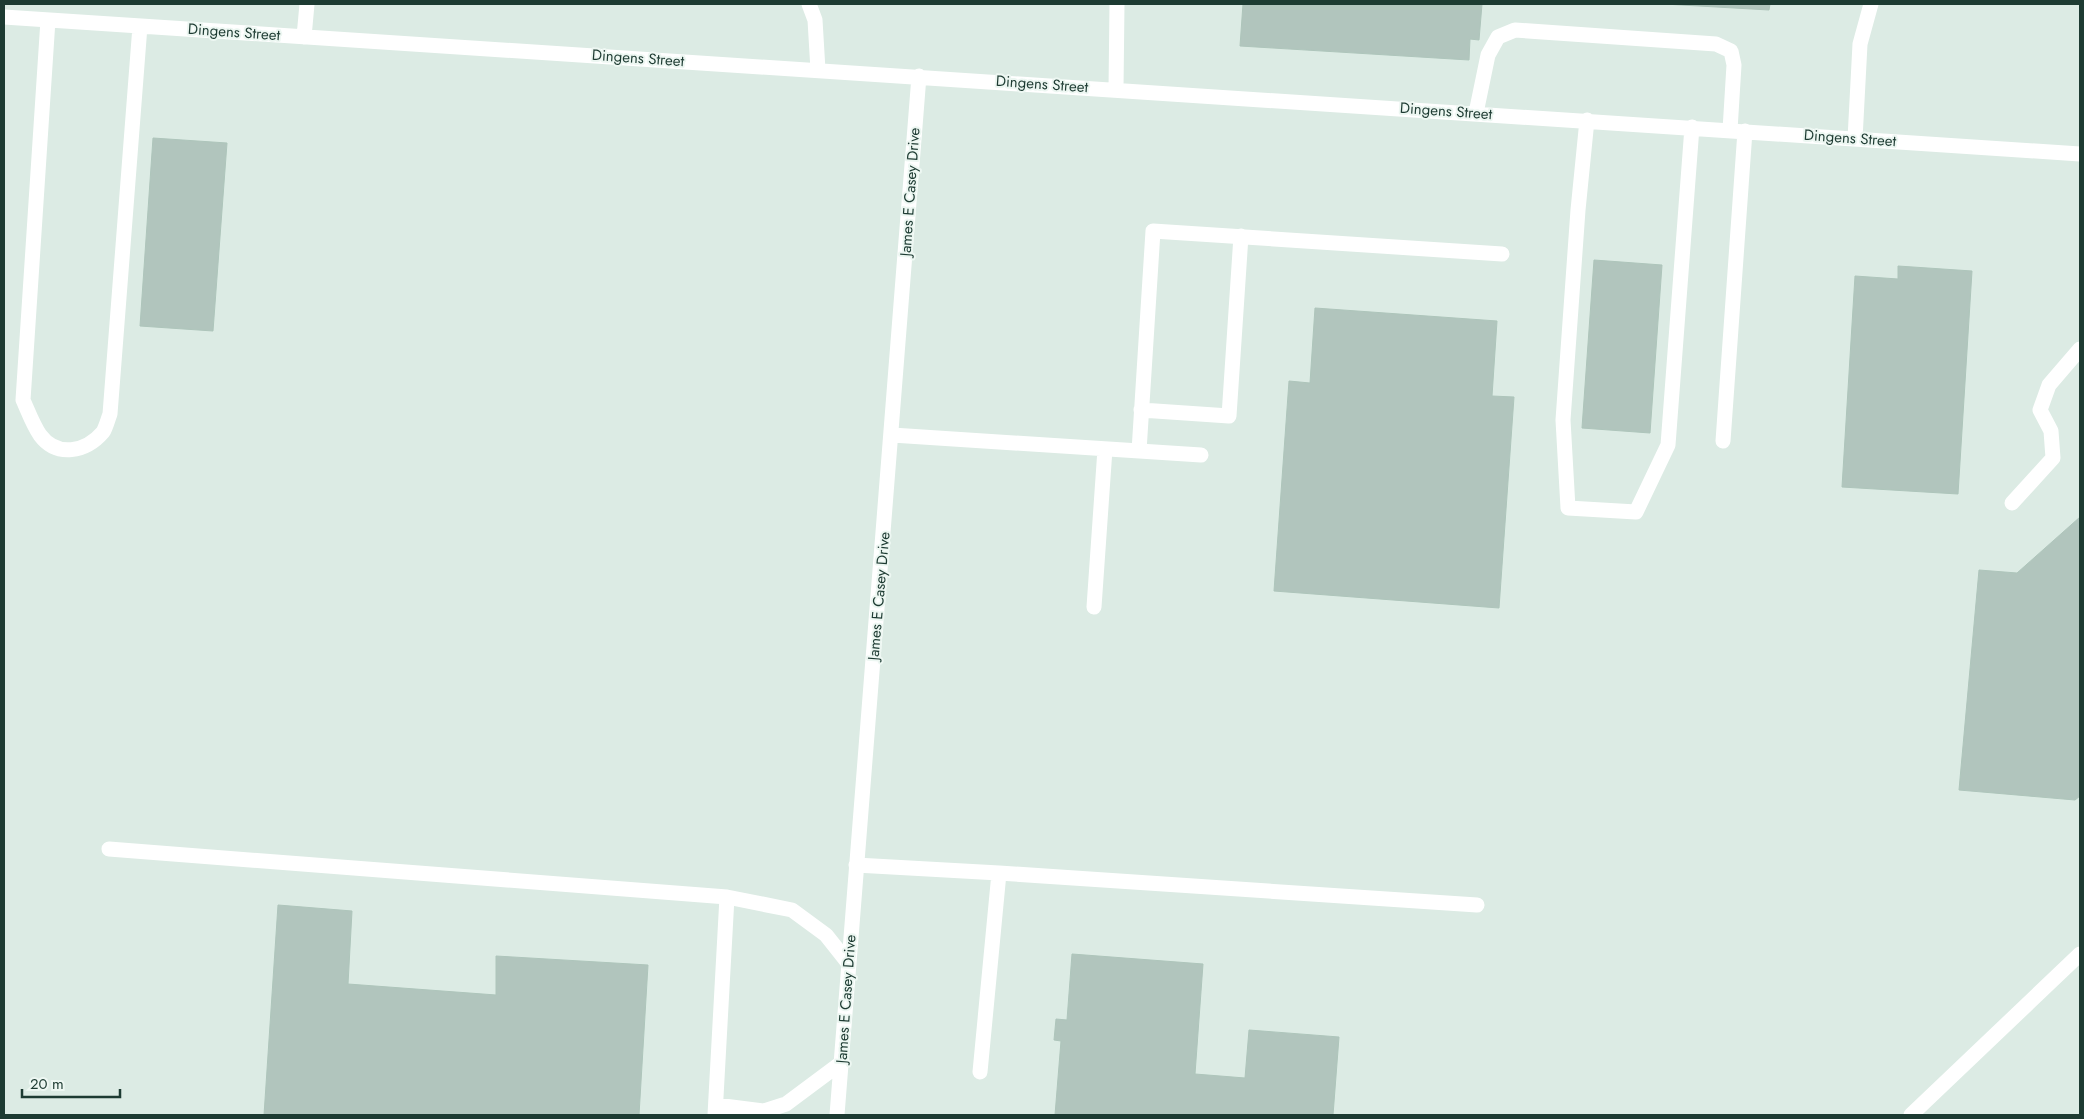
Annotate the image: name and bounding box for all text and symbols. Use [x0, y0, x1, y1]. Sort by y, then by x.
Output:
street label: Dingens Street [187, 18, 281, 46]
street label: Dingens Street [591, 44, 685, 72]
street label: Dingens Street [995, 70, 1089, 98]
street label: Dingens Street [1399, 97, 1493, 125]
street label: Dingens Street [1803, 124, 1897, 152]
street label: James E Casey Drive [894, 127, 925, 259]
street label: James E Casey Drive [862, 531, 896, 663]
street label: James E Casey Drive [830, 934, 861, 1066]
scale bar [22, 1066, 120, 1098]
text: 20 m [30, 1073, 64, 1095]

